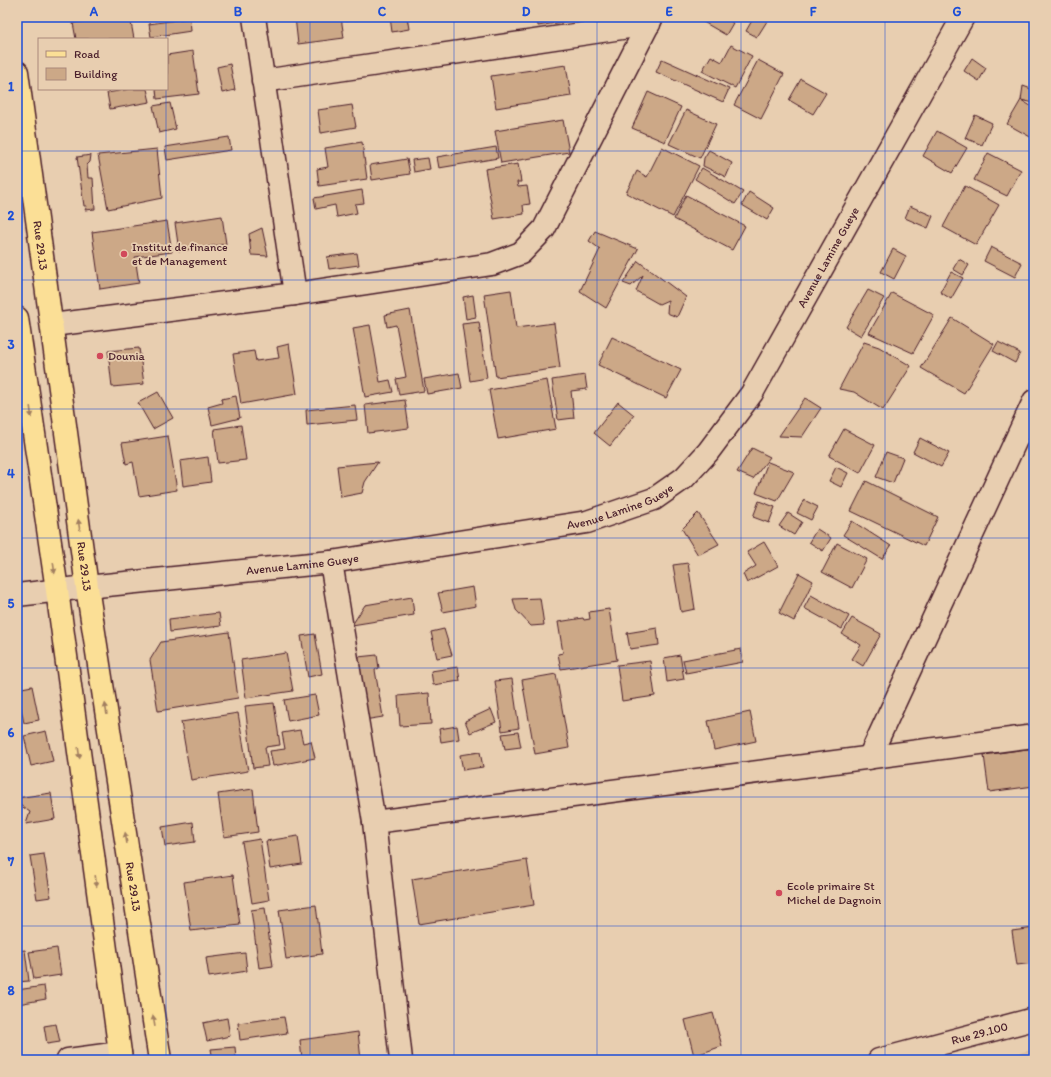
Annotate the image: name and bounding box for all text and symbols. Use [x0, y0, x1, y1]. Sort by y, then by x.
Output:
text: A [89, 4, 99, 19]
text: B [234, 4, 243, 19]
text: C [378, 4, 387, 19]
text: D [522, 4, 531, 19]
text: E [665, 4, 673, 19]
text: F [810, 4, 817, 19]
text: G [953, 4, 962, 19]
legend [38, 38, 168, 90]
text: Road [74, 47, 100, 61]
text: Building [74, 67, 118, 81]
text: 1 [8, 79, 14, 94]
street label: Avenue Lamine Gueye [794, 204, 862, 310]
text: 2 [8, 208, 15, 223]
street label: Rue 29.13 [30, 220, 51, 272]
place label: Institut de finance et de Management [132, 240, 228, 268]
marker: Institut de finance et de Management [119, 249, 129, 259]
text: 3 [7, 337, 15, 352]
place label: Dounia [108, 349, 145, 363]
marker: Dounia [95, 351, 105, 361]
one-way arrow [28, 406, 34, 418]
text: 4 [7, 466, 15, 481]
street label: Avenue Lamine Gueye [566, 481, 676, 532]
one-way arrow [76, 519, 82, 531]
street label: Rue 29.13 [74, 541, 95, 593]
street label: Avenue Lamine Gueye [245, 551, 360, 578]
one-way arrow [51, 562, 57, 574]
text: 5 [8, 596, 15, 611]
one-way arrow [103, 703, 109, 715]
text: 6 [8, 725, 15, 740]
one-way arrow [76, 747, 82, 759]
one-way arrow [123, 832, 129, 844]
text: 7 [7, 854, 15, 869]
street label: Rue 29.13 [123, 861, 144, 913]
one-way arrow [93, 875, 100, 888]
place label: Ecole primaire St Michel de Dagnoin [787, 879, 881, 907]
marker: Ecole primaire St Michel de Dagnoin [774, 888, 784, 898]
text: 8 [7, 983, 15, 998]
one-way arrow [151, 1015, 157, 1028]
street label: Rue 29.100 [950, 1019, 1009, 1048]

